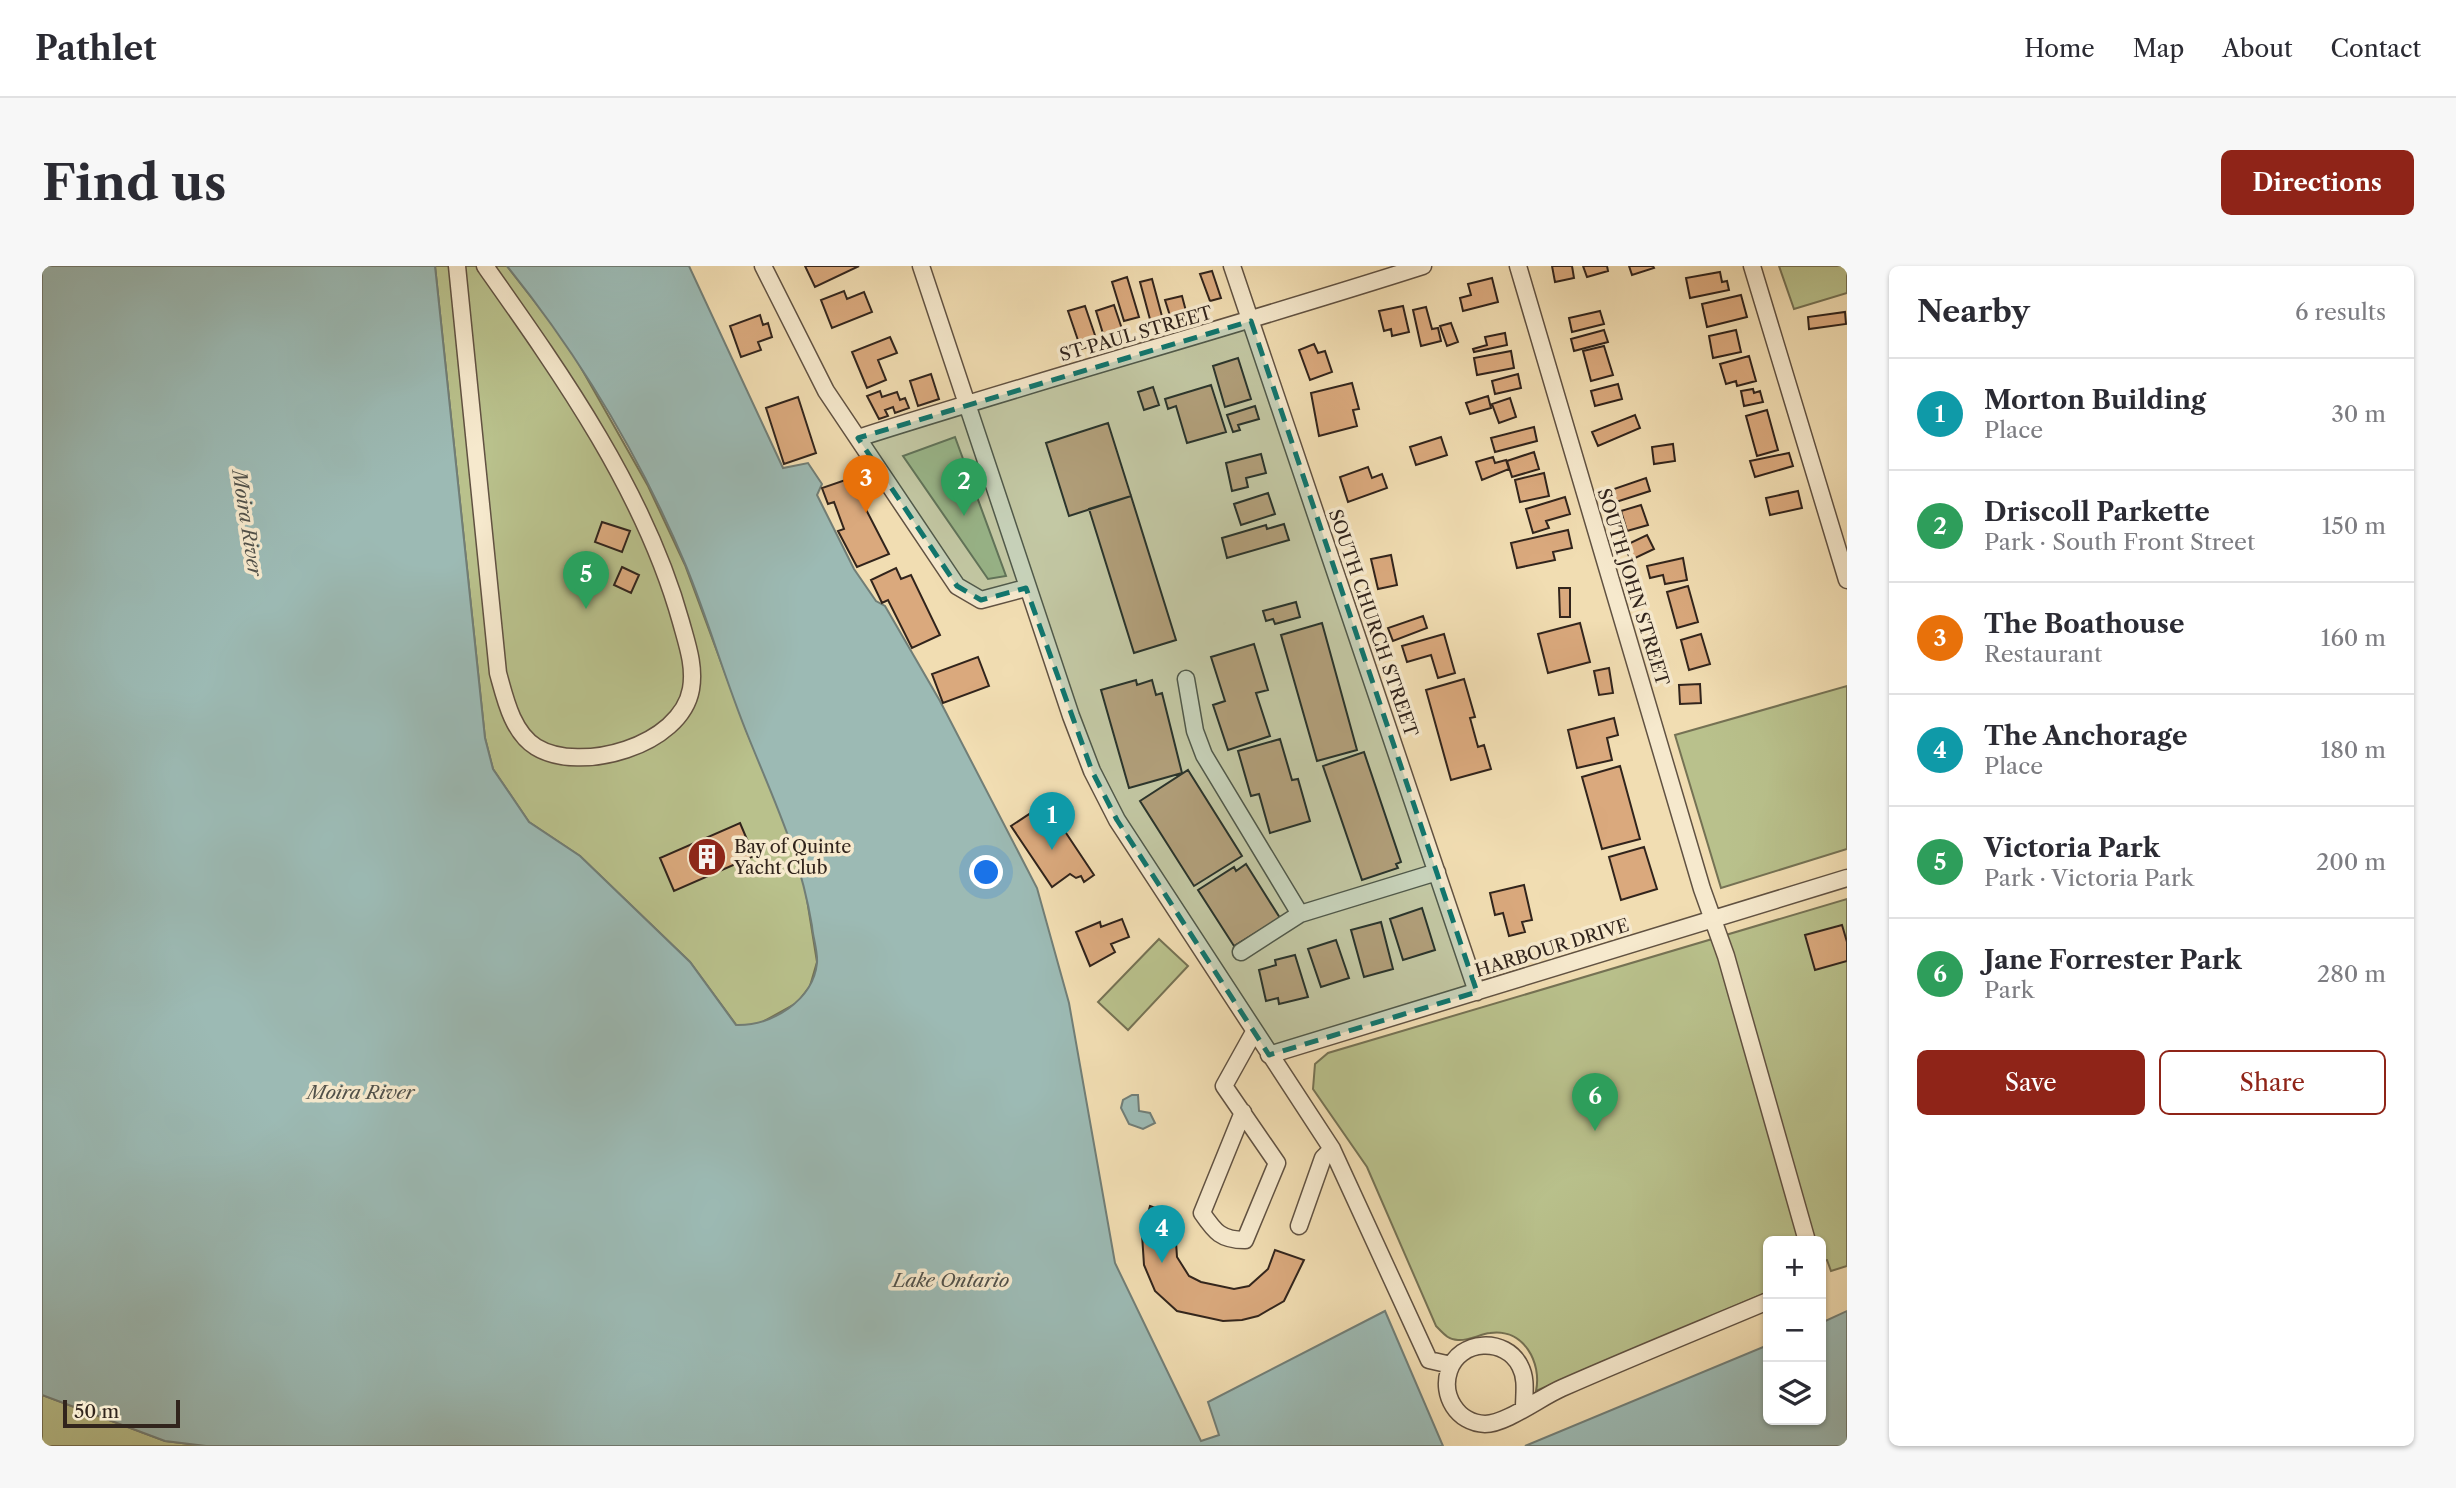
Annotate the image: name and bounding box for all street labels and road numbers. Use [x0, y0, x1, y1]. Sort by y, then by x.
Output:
street label: ST PAUL STREET [1057, 302, 1215, 366]
street label: SOUTH JOHN STREET [1592, 486, 1674, 689]
street label: SOUTH CHURCH STREET [1324, 506, 1423, 740]
street label: HARBOUR DRIVE [1472, 914, 1632, 982]

